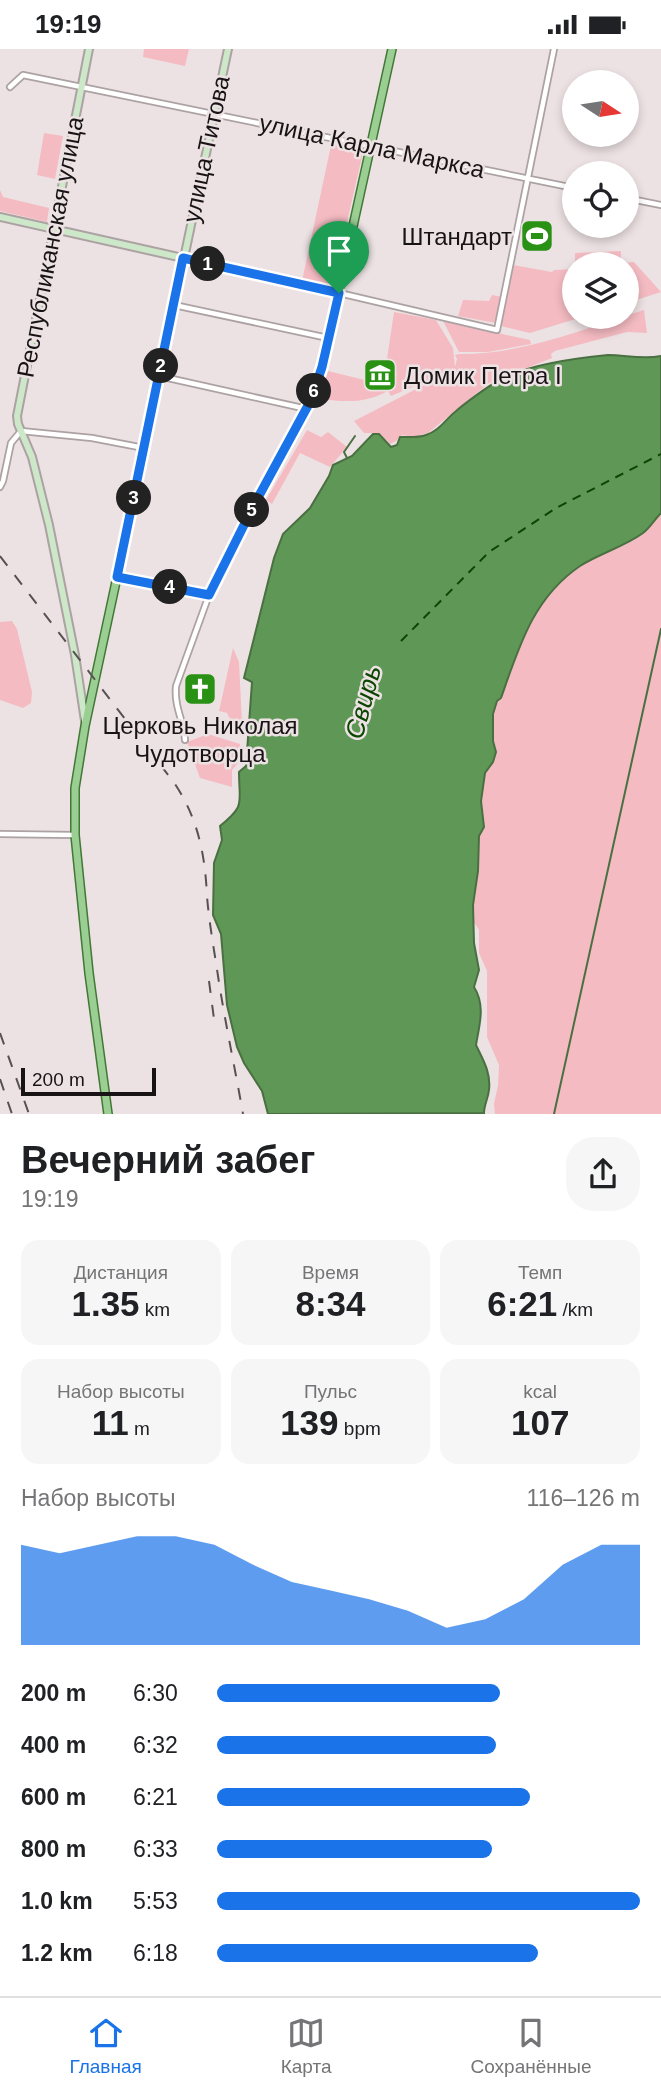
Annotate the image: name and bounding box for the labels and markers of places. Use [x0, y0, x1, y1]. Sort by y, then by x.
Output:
sports icon: Штандарт [518, 217, 556, 255]
pin [309, 221, 369, 293]
place label: Штандарт [402, 223, 512, 250]
pin: 1 [190, 247, 226, 281]
pin: 2 [144, 349, 178, 383]
museum icon: Домик Петра I [361, 356, 399, 394]
place label: Домик Петра I [404, 362, 562, 389]
pin: 6 [296, 373, 332, 409]
pin: 3 [116, 481, 152, 515]
pin: 5 [234, 493, 270, 527]
pin: 4 [152, 569, 188, 605]
church icon: Церковь Николая Чудотворца [181, 670, 219, 708]
place label: Церковь Николая Чудотворца [102, 712, 298, 767]

